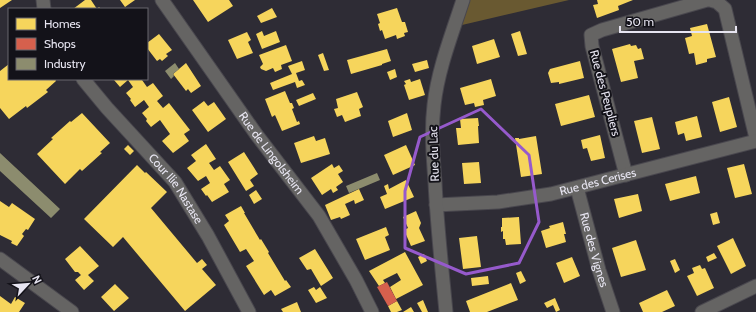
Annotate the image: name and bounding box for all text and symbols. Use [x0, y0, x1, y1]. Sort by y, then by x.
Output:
legend [8, 8, 148, 80]
scale bar [620, 8, 736, 34]
text: 50 m [626, 14, 654, 29]
text: Homes [44, 16, 81, 31]
text: Shops [44, 36, 76, 51]
street label: Rue des Peupliers [587, 48, 624, 138]
text: Industry [44, 56, 85, 71]
street label: Rue de Lingolsheim [236, 109, 307, 197]
street label: Rue du Lac [425, 126, 442, 182]
street label: Cour Ilie Nastase [145, 150, 207, 226]
street label: Rue des Cerises [558, 164, 638, 199]
street label: Rue des Vignes [577, 211, 612, 289]
north arrow [8, 264, 48, 304]
text: N [29, 273, 45, 286]

